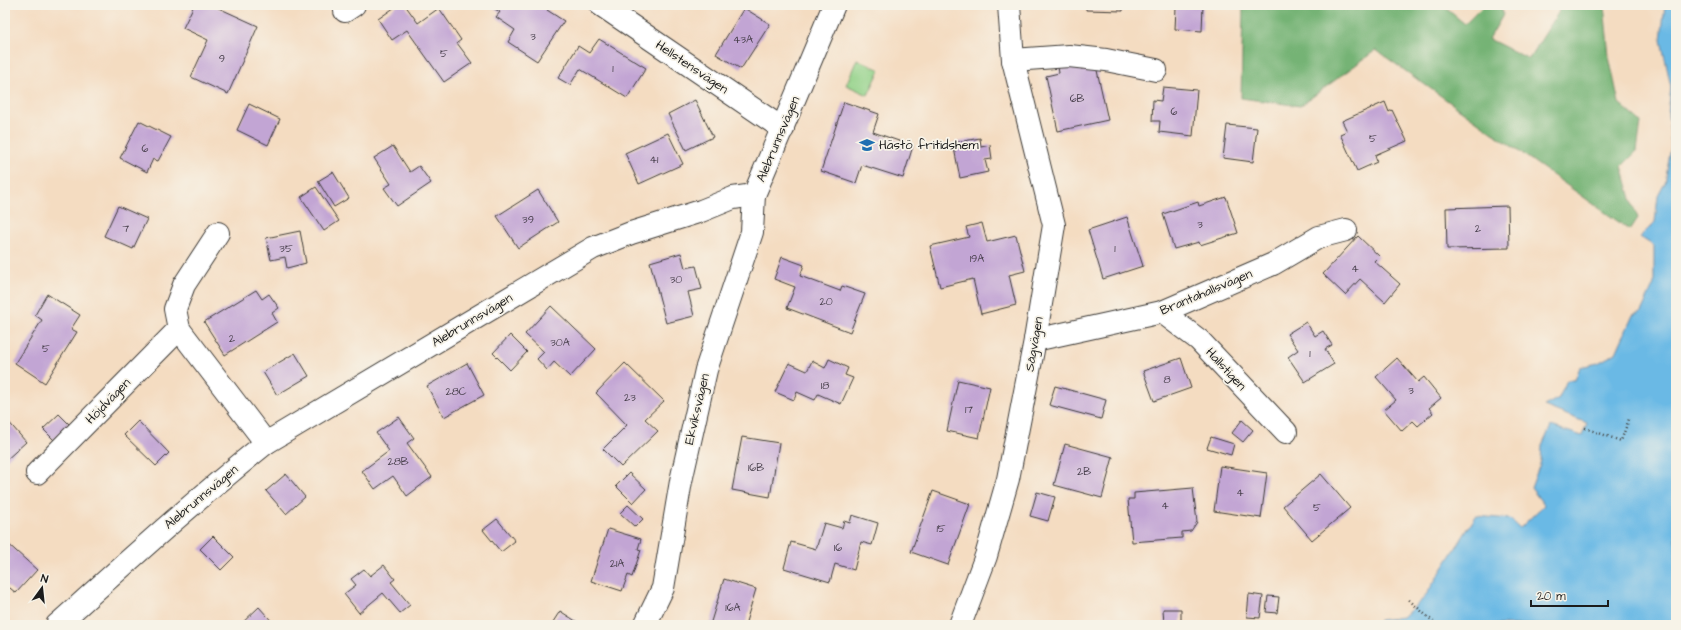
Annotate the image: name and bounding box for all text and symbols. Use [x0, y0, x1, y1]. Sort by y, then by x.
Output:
house number: 3 [530, 29, 536, 44]
house number: 43A [733, 32, 753, 47]
street label: Hellstensvägen [651, 36, 732, 99]
house number: 5 [440, 46, 448, 61]
house number: 9 [219, 51, 225, 66]
house number: 1 [612, 61, 614, 76]
house number: 6B [1070, 91, 1085, 106]
street label: Alebrunnsvägen [752, 93, 805, 185]
house number: 6 [1171, 104, 1178, 119]
house number: 5 [1369, 131, 1377, 146]
school or university icon: Hästö fritidshem [858, 136, 876, 154]
place label: Hästö fritidshem [879, 136, 980, 154]
house number: 6 [142, 141, 149, 156]
house number: 41 [650, 152, 659, 167]
house number: 39 [522, 212, 534, 227]
house number: 3 [1197, 217, 1203, 232]
house number: 7 [123, 221, 130, 236]
house number: 2 [1475, 221, 1482, 236]
house number: 35 [279, 241, 293, 256]
house number: 1 [1114, 241, 1116, 256]
house number: 19A [970, 251, 984, 266]
house number: 4 [1351, 261, 1359, 276]
street label: Brantahallsvägen [1157, 264, 1256, 320]
house number: 30 [670, 272, 682, 287]
street label: Alebrunnsvägen [428, 288, 517, 352]
house number: 20 [819, 294, 833, 309]
street label: Sågvägen [1020, 315, 1049, 373]
house number: 2 [229, 331, 236, 346]
house number: 30A [550, 335, 570, 350]
house number: 5 [42, 341, 50, 356]
street label: Hallstigen [1201, 344, 1251, 395]
house number: 1 [1309, 346, 1311, 361]
street label: Ekviksvägen [680, 371, 715, 447]
house number: 8 [1163, 372, 1171, 387]
street label: Höjdvägen [81, 374, 136, 429]
house number: 18 [821, 378, 829, 393]
house number: 3 [1408, 383, 1414, 398]
house number: 28C [445, 384, 467, 399]
house number: 23 [624, 390, 636, 405]
house number: 17 [965, 402, 973, 417]
house number: 28B [387, 454, 409, 469]
street label: Alebrunnsvägen [160, 460, 243, 534]
house number: 16B [748, 460, 764, 475]
house number: 2B [1077, 464, 1091, 479]
house number: 4 [1236, 485, 1244, 500]
house number: 4 [1161, 498, 1169, 513]
house number: 5 [1313, 500, 1321, 515]
house number: 15 [936, 521, 946, 536]
house number: 16 [834, 540, 842, 555]
house number: 21A [610, 556, 624, 571]
north arrow [22, 568, 62, 608]
text: N [39, 571, 50, 587]
scale bar [1531, 582, 1608, 608]
text: 20 m [1537, 588, 1566, 605]
house number: 16A [725, 600, 741, 615]

